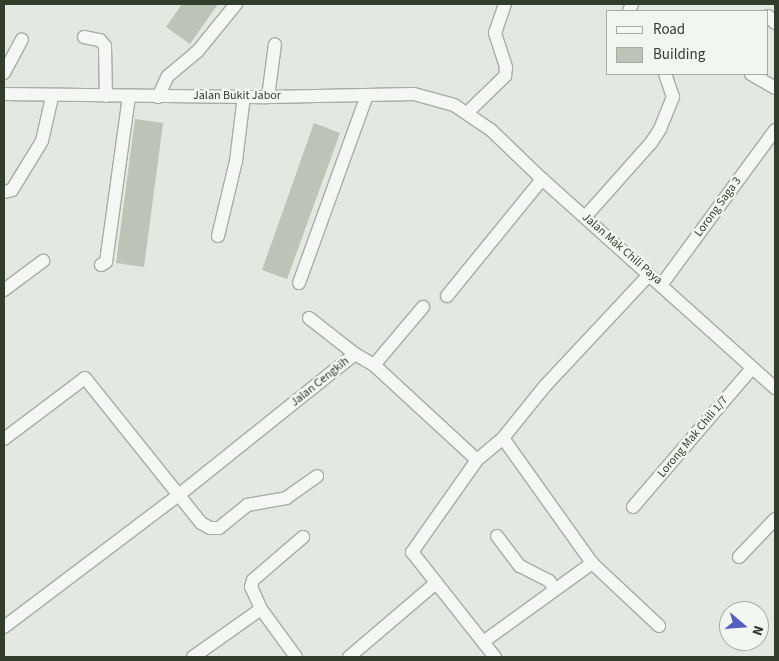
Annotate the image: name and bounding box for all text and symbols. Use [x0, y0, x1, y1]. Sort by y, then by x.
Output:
legend [606, 10, 769, 75]
text: Road [653, 19, 685, 40]
text: Building [653, 44, 705, 65]
street label: Jalan Bukit Jabor [193, 89, 281, 103]
street label: Lorong Saga 3 [691, 174, 745, 240]
street label: Jalan Mak Chili Paya [579, 210, 665, 288]
street label: Jalan Cengkih [288, 354, 352, 410]
street label: Lorong Mak Chili 1/7 [655, 393, 731, 481]
north arrow [719, 601, 769, 651]
text: N [746, 623, 768, 638]

